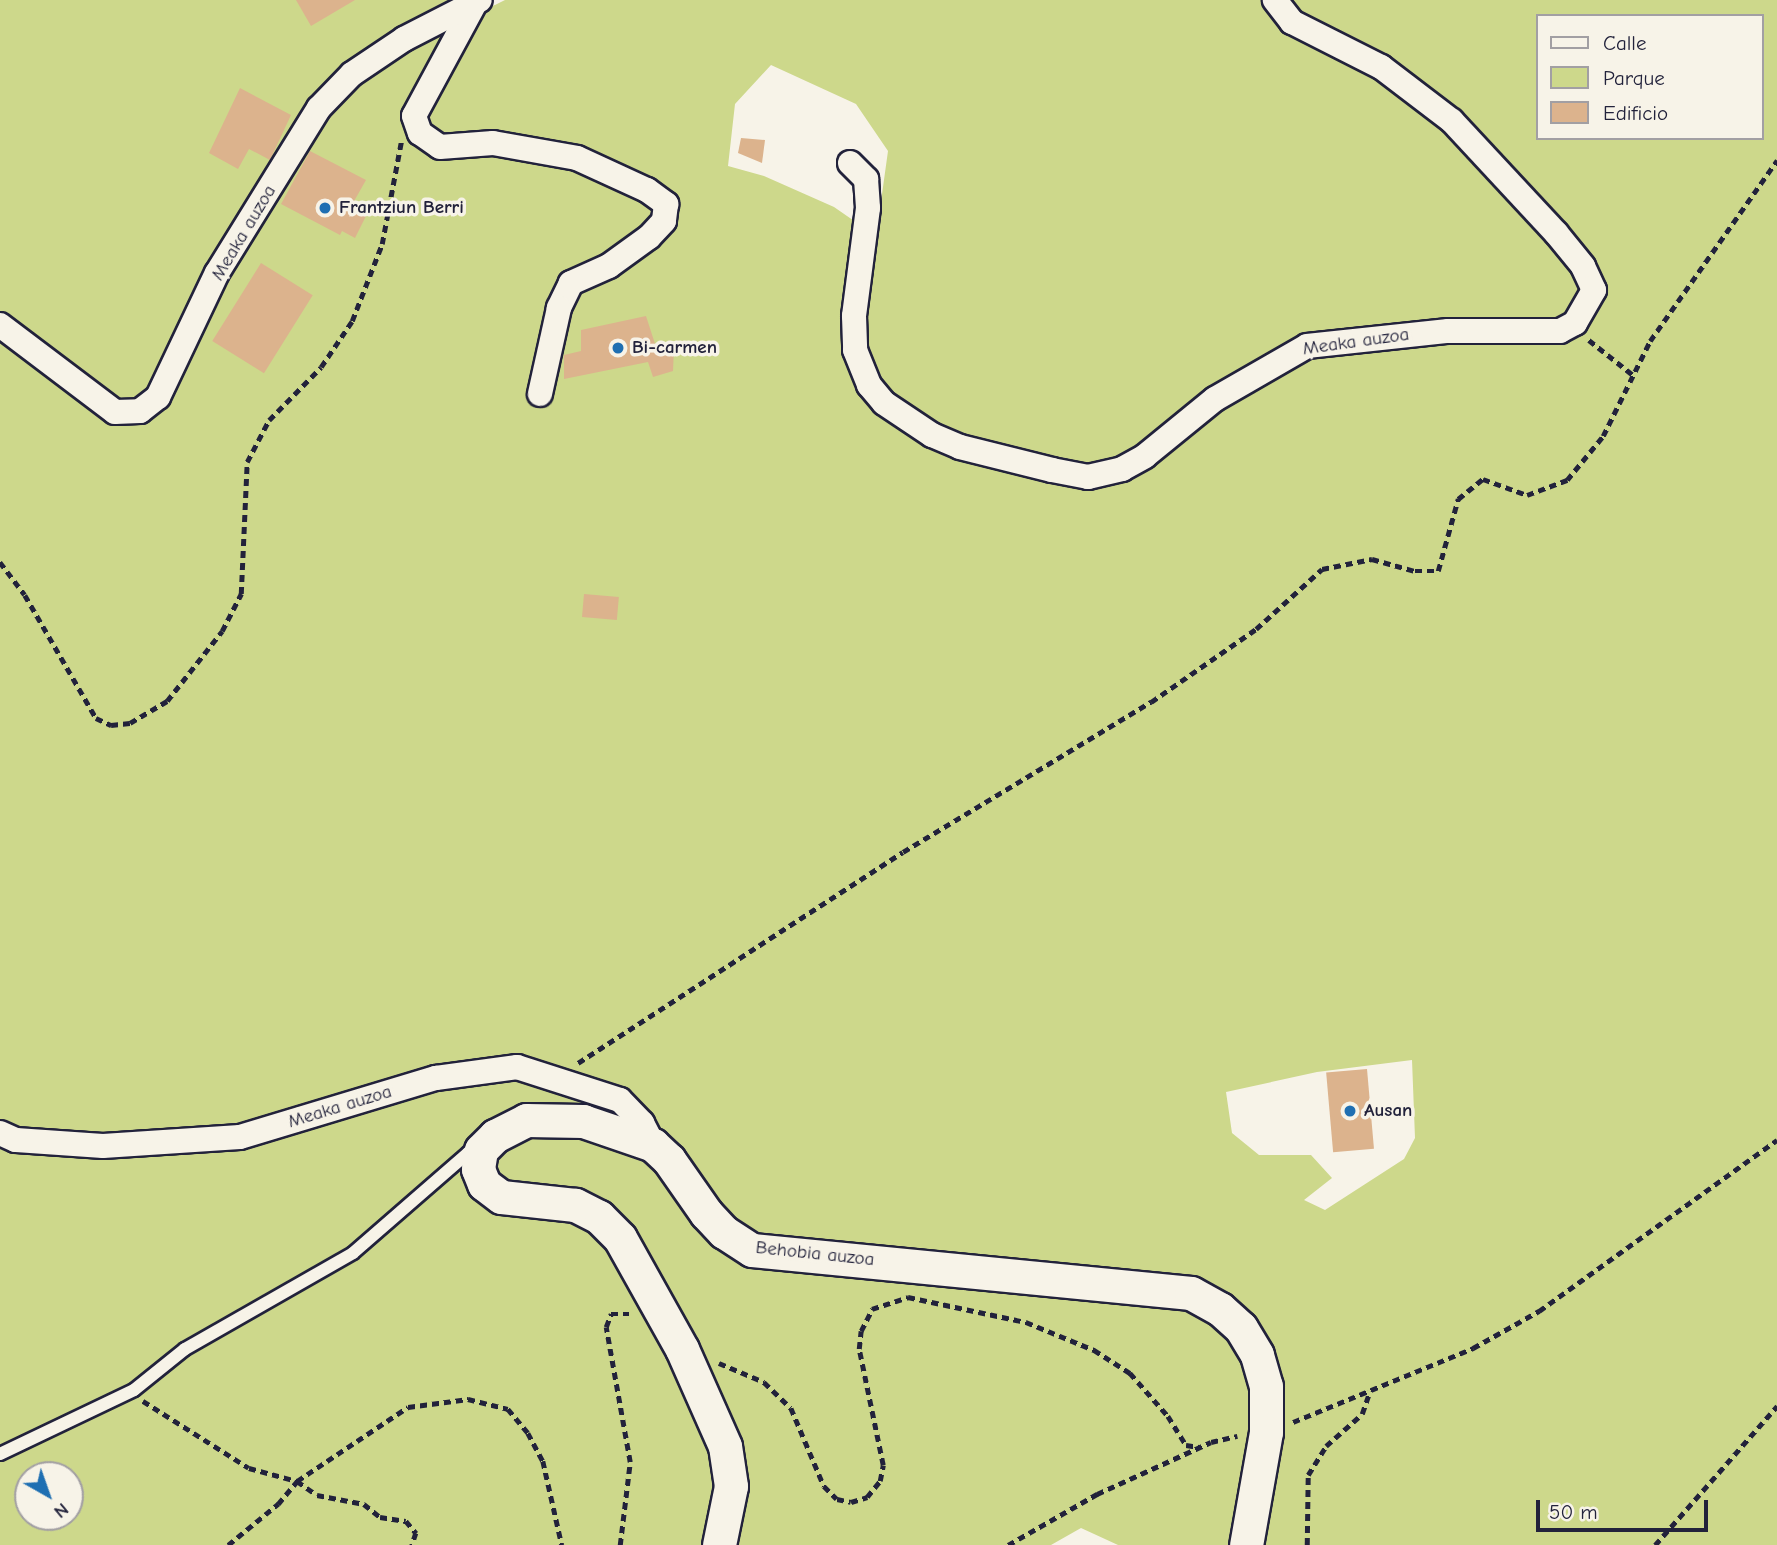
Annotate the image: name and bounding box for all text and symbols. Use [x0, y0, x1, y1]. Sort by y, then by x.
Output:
legend [1536, 14, 1763, 140]
text: Calle [1603, 31, 1646, 55]
text: Parque [1603, 66, 1665, 90]
text: Edificio [1603, 101, 1668, 125]
street label: Meaka auzoa [207, 181, 281, 285]
place label: Frantziun Berri [339, 197, 464, 219]
marker: Frantziun Berri [317, 200, 333, 216]
street label: Meaka auzoa [1301, 323, 1411, 361]
place label: Bi-carmen [632, 337, 717, 359]
marker: Bi-carmen [610, 340, 626, 356]
street label: Meaka auzoa [285, 1080, 395, 1134]
place label: Ausan [1364, 1100, 1412, 1122]
marker: Ausan [1342, 1103, 1358, 1119]
street label: Behobia auzoa [754, 1236, 876, 1272]
north arrow [14, 1461, 84, 1531]
scale bar [1539, 1486, 1710, 1530]
text: N [49, 1498, 73, 1523]
text: 50 m [1549, 1500, 1598, 1524]

